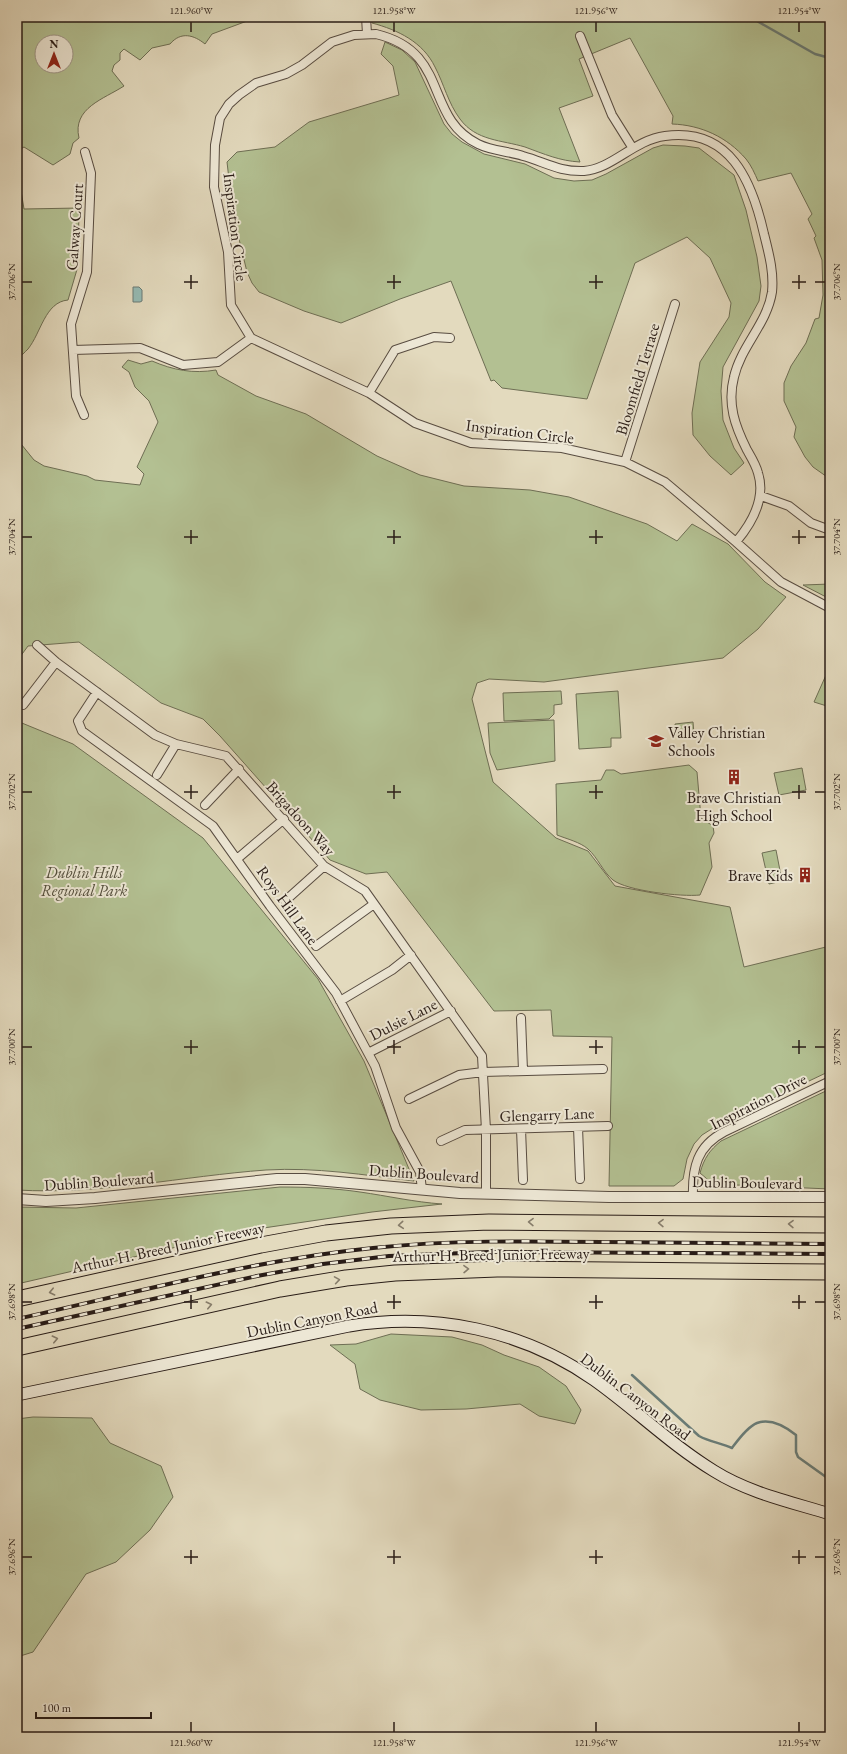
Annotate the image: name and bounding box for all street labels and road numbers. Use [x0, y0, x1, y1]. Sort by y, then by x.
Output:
street label: Inspiration Circle [218, 172, 253, 282]
street label: Galway Court [61, 183, 88, 271]
street label: Bloomfield Terrace [610, 321, 664, 438]
street label: Inspiration Circle [465, 414, 575, 449]
street label: Brigadoon Way [261, 776, 341, 861]
street label: Roys Hill Lane [252, 862, 323, 949]
street label: Dulsie Lane [366, 993, 441, 1045]
street label: Inspiration Drive [706, 1068, 810, 1135]
street label: Glengarry Lane [499, 1102, 595, 1127]
street label: Dublin Boulevard [368, 1159, 481, 1188]
street label: Dublin Boulevard [43, 1167, 156, 1196]
street label: Dublin Boulevard [692, 1171, 803, 1194]
street label: Arthur H. Breed Junior Freeway [68, 1217, 268, 1278]
street label: Arthur H. Breed Junior Freeway [391, 1242, 591, 1267]
street label: Dublin Canyon Road [245, 1296, 380, 1342]
street label: Dublin Canyon Road [576, 1348, 696, 1445]

